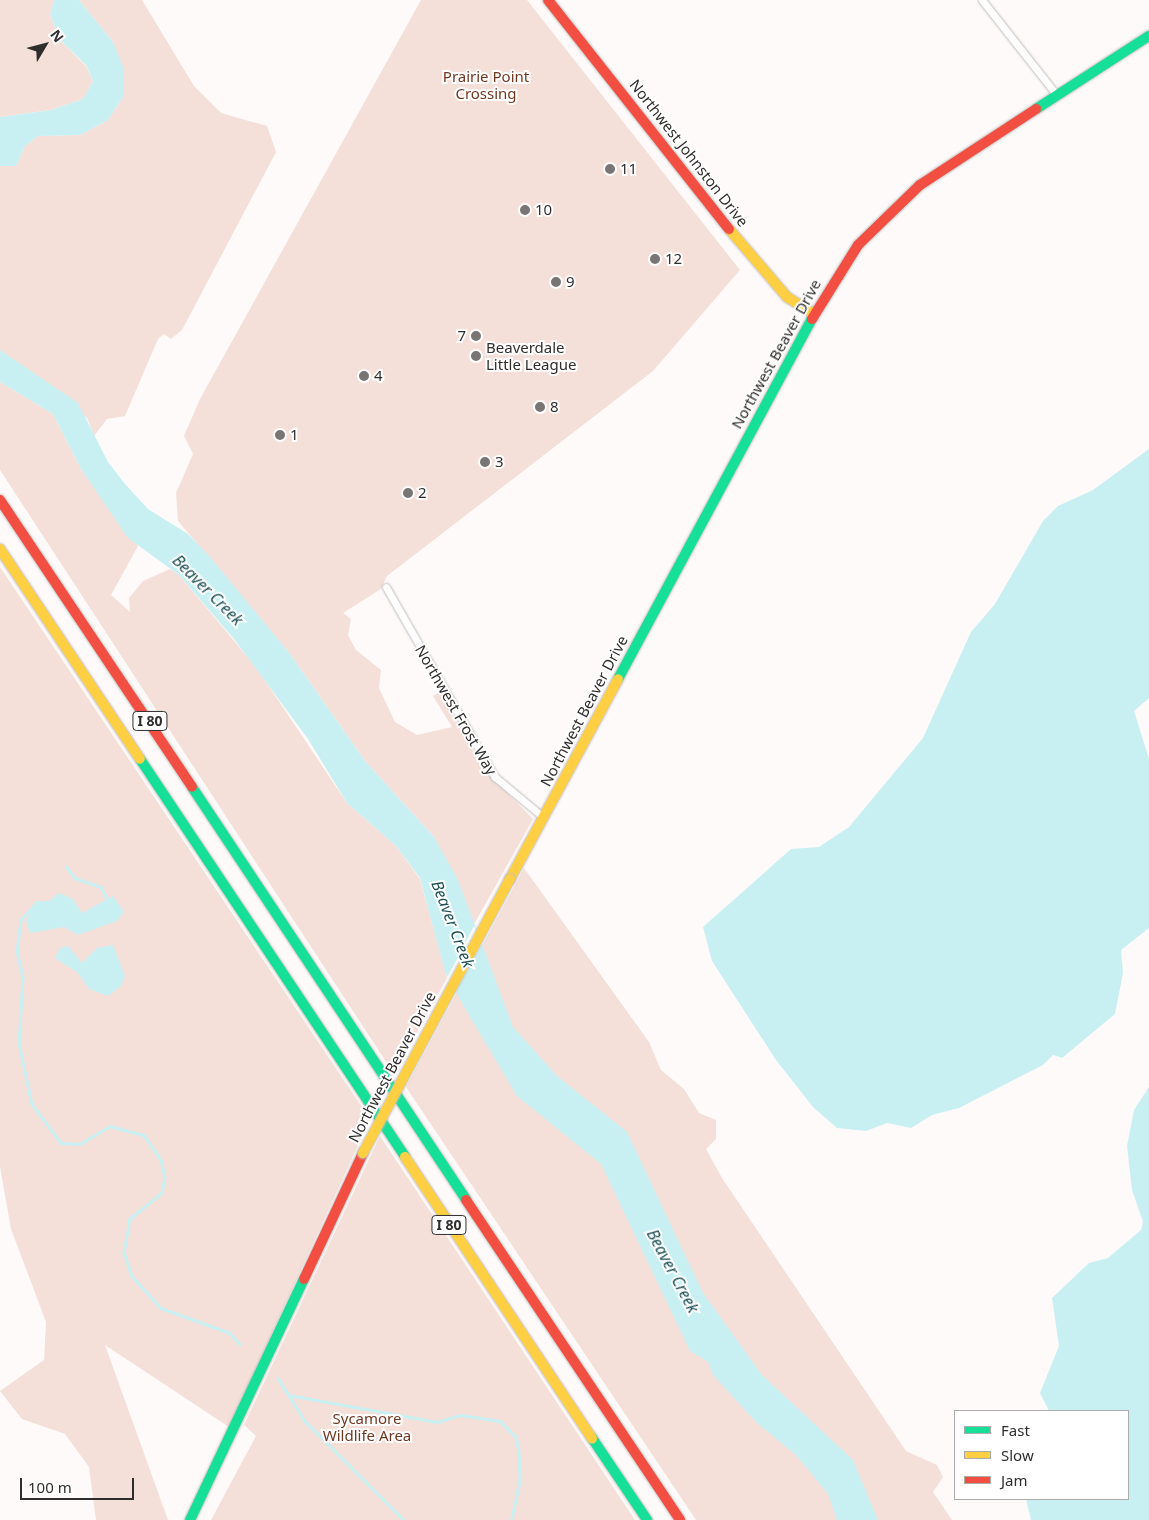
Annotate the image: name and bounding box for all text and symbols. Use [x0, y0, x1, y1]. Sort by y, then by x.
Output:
north arrow [20, 20, 70, 70]
text: N [46, 25, 68, 46]
park label: Prairie Point Crossing [443, 67, 529, 102]
street label: Northwest Johnston Drive [626, 76, 752, 230]
place label: 11 [620, 160, 637, 178]
marker: 11 [604, 163, 616, 175]
place label: 10 [535, 201, 552, 219]
marker: 10 [519, 204, 531, 216]
place label: 12 [665, 250, 682, 268]
marker: 12 [649, 253, 661, 265]
place label: 9 [566, 273, 575, 291]
marker: 9 [550, 276, 562, 288]
street label: Northwest Beaver Drive [727, 276, 825, 432]
place label: 7 [457, 327, 466, 345]
marker: 7 [470, 330, 482, 342]
place label: Beaverdale Little League [486, 338, 576, 373]
marker: Beaverdale Little League [470, 350, 482, 362]
place label: 4 [374, 367, 383, 385]
marker: 4 [358, 370, 370, 382]
place label: 8 [550, 398, 559, 416]
marker: 8 [534, 401, 546, 413]
place label: 1 [290, 426, 299, 444]
marker: 1 [274, 429, 286, 441]
place label: 3 [495, 453, 504, 471]
marker: 3 [479, 456, 491, 468]
place label: 2 [418, 484, 427, 502]
marker: 2 [402, 487, 414, 499]
water label: Beaver Creek [169, 551, 247, 629]
street label: Northwest Beaver Drive [537, 633, 631, 789]
street label: Northwest Frost Way [411, 642, 501, 778]
road number: I 80 [131, 709, 169, 732]
water label: Beaver Creek [428, 878, 478, 970]
street label: Northwest Beaver Drive [345, 989, 439, 1145]
road number: I 80 [430, 1214, 468, 1236]
water label: Beaver Creek [643, 1226, 703, 1316]
park label: Sycamore Wildlife Area [323, 1409, 411, 1444]
legend [954, 1410, 1129, 1500]
text: Fast [1001, 1420, 1030, 1440]
text: Slow [1001, 1445, 1034, 1465]
scale bar [22, 1468, 136, 1500]
text: Jam [1001, 1470, 1028, 1490]
text: 100 m [28, 1477, 72, 1497]

